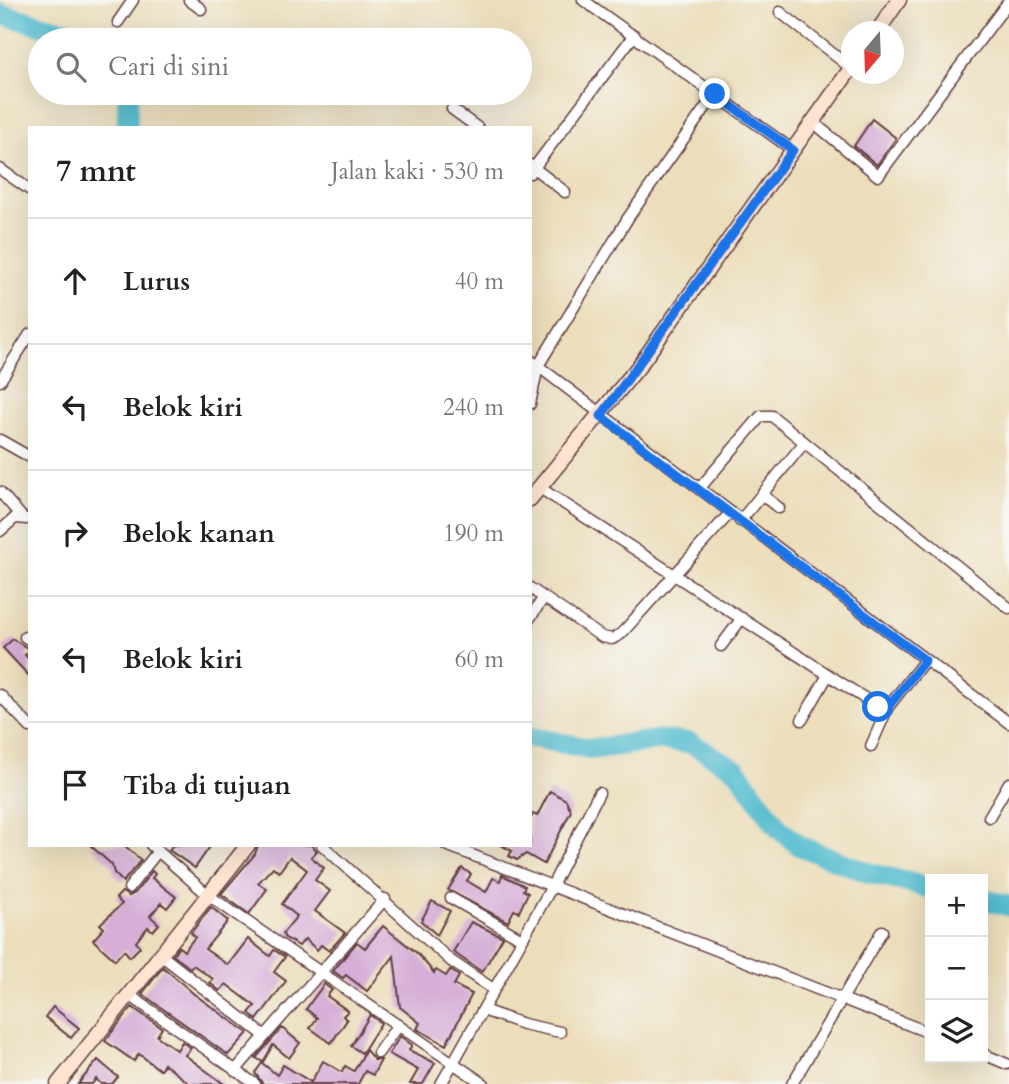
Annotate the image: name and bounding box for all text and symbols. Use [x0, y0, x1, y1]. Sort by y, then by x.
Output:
north arrow [841, 21, 904, 84]
search box [28, 28, 532, 105]
icon: search [52, 48, 90, 86]
text: Cari di sini [108, 49, 229, 84]
route end [699, 78, 730, 109]
text: 7 mnt [56, 151, 136, 192]
text: Jalan kaki · 530 m [331, 156, 504, 187]
icon: ahead [56, 262, 94, 300]
text: Lurus [123, 264, 190, 299]
text: 40 m [455, 266, 504, 297]
icon: left [56, 388, 94, 426]
text: Belok kiri [123, 390, 243, 425]
text: 240 m [443, 392, 504, 423]
icon: right [56, 514, 94, 552]
text: Belok kanan [123, 516, 275, 551]
text: 190 m [443, 518, 504, 549]
icon: left [56, 640, 94, 678]
text: Belok kiri [123, 642, 243, 677]
text: 60 m [455, 644, 504, 675]
route start [862, 691, 893, 722]
icon: arrive [56, 766, 94, 804]
text: Tiba di tujuan [123, 768, 291, 803]
map controls [925, 874, 988, 1063]
button: + [925, 874, 988, 937]
button: − [925, 937, 988, 1000]
button: layers [925, 1000, 988, 1063]

